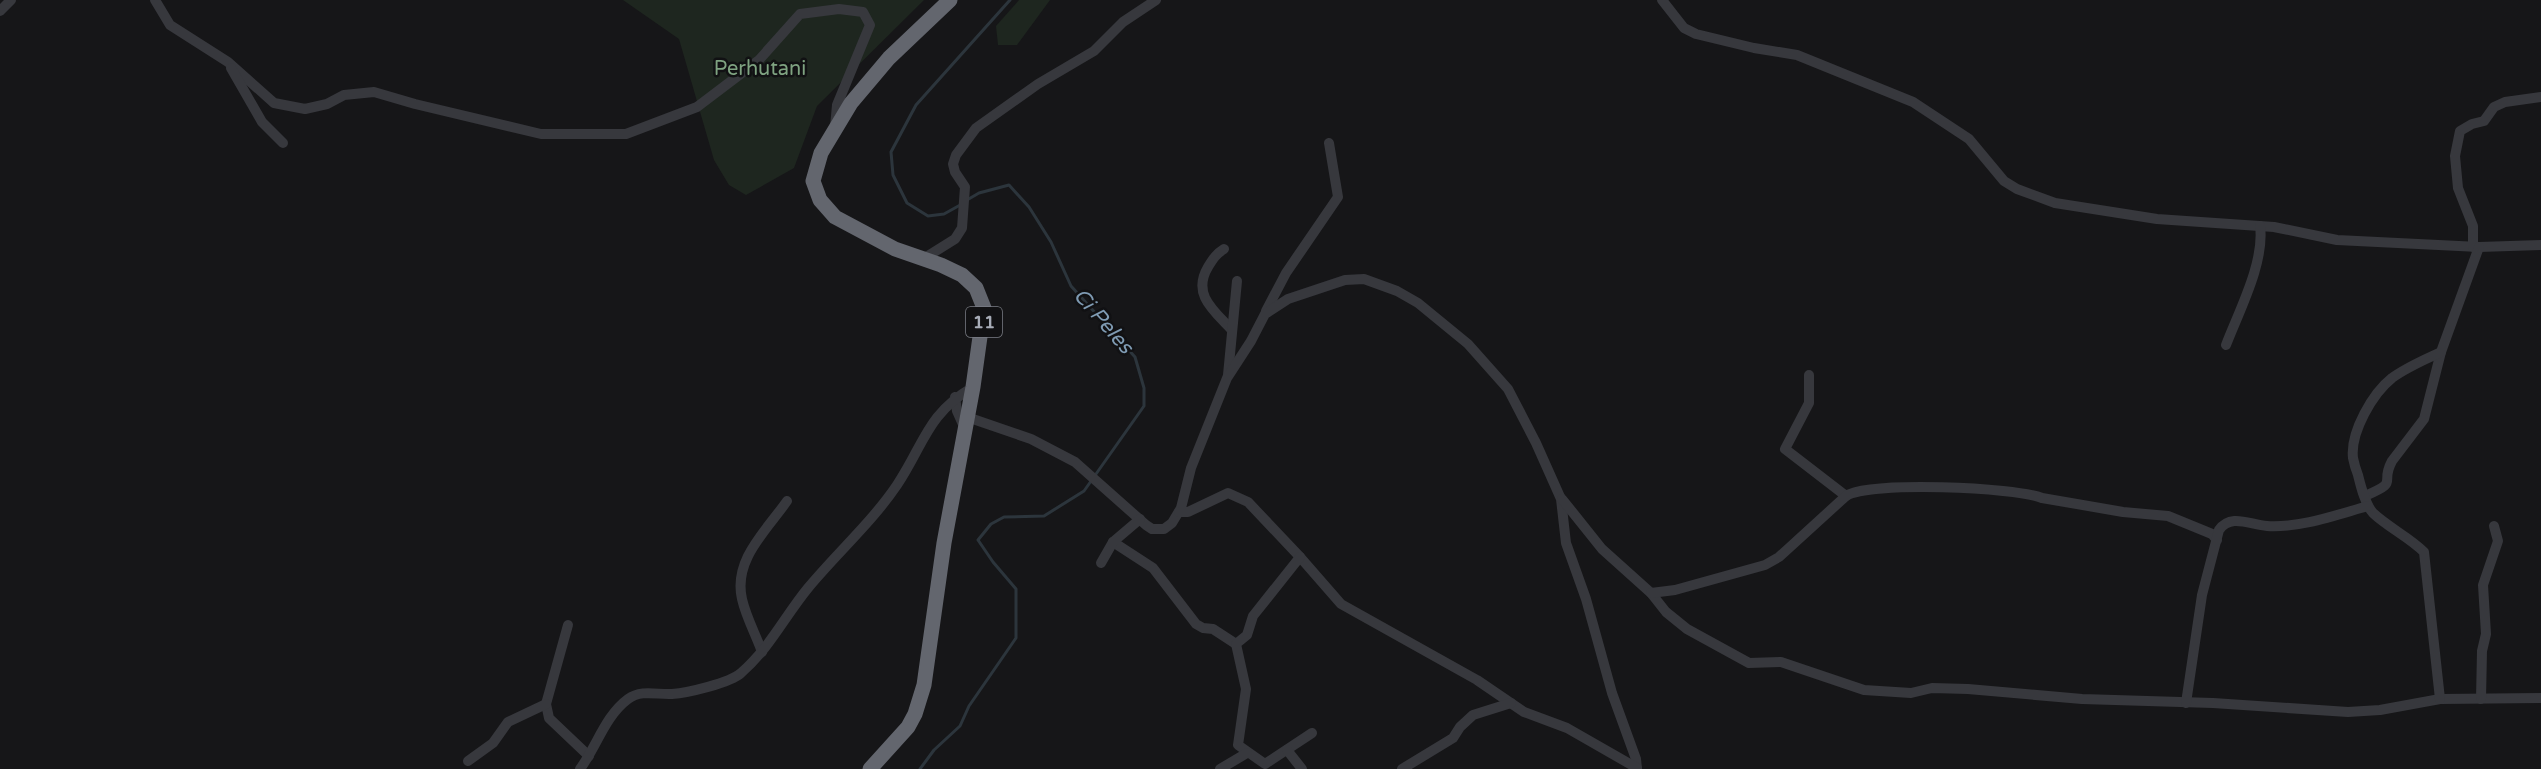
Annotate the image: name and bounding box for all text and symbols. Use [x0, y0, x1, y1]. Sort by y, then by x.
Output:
park label: Perhutani [714, 57, 806, 81]
water label: Ci Peles [1068, 283, 1139, 360]
road number: 11 [966, 307, 1002, 337]

